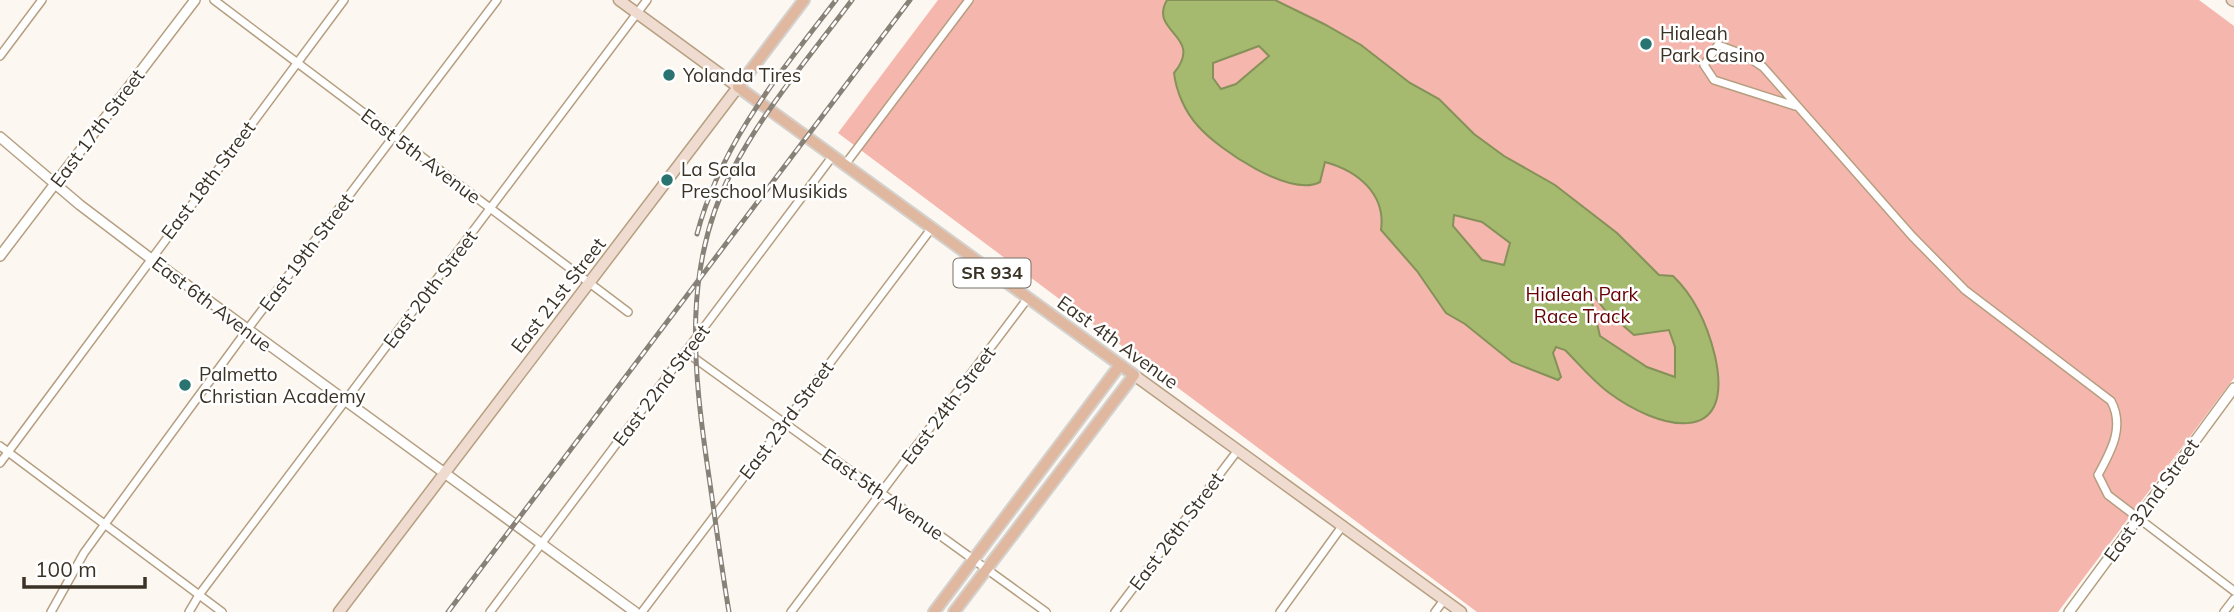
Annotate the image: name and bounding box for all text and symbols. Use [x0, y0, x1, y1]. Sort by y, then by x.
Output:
place label: Hialeah Park Casino [1660, 21, 1765, 67]
marker: Hialeah Park Casino [1638, 36, 1654, 52]
place label: Yolanda Tires [682, 63, 801, 87]
street label: East 17th Street [45, 64, 149, 192]
marker: Yolanda Tires [661, 67, 677, 83]
street label: East 5th Avenue [356, 103, 486, 209]
street label: East 18th Street [156, 116, 260, 244]
place label: La Scala Preschool Musikids [681, 157, 848, 203]
marker: La Scala Preschool Musikids [659, 172, 675, 188]
street label: East 19th Street [254, 188, 358, 316]
street label: East 20th Street [378, 225, 482, 353]
street label: East 21st Street [506, 232, 611, 357]
street label: East 6th Avenue [147, 251, 277, 357]
road number: SR 934 [954, 258, 1030, 288]
park label: Hialeah Park Race Track [1526, 282, 1639, 328]
street label: East 4th Avenue [1053, 290, 1183, 394]
street label: East 22nd Street [607, 319, 715, 451]
street label: East 24th Street [896, 341, 1000, 469]
street label: East 23rd Street [734, 356, 838, 484]
place label: Palmetto Christian Academy [199, 362, 366, 408]
marker: Palmetto Christian Academy [177, 377, 193, 393]
street label: East 32nd Street [2098, 434, 2204, 566]
street label: East 5th Avenue [817, 443, 949, 545]
street label: East 26th Street [1124, 467, 1228, 595]
scale bar [24, 546, 145, 590]
text: 100 m [35, 556, 97, 582]

